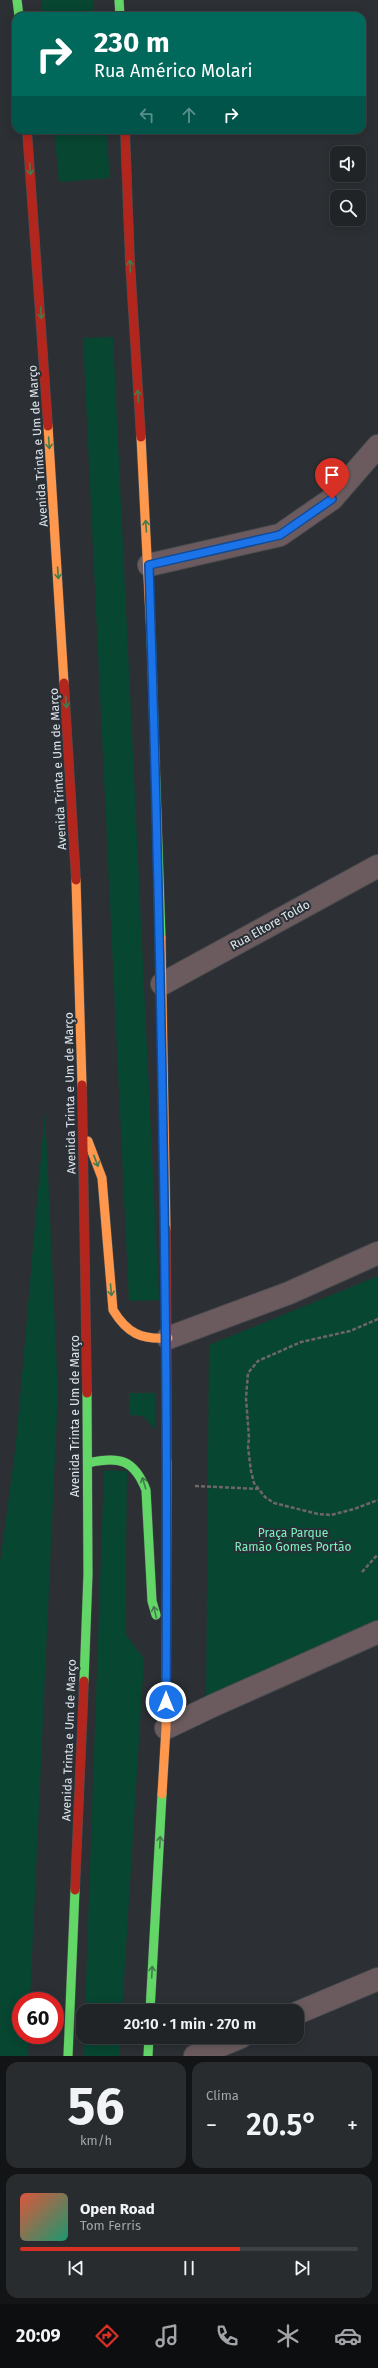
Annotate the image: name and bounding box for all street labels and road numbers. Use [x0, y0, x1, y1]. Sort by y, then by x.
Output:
street label: Avenida Trinta e Um de Março [25, 365, 51, 527]
street label: Avenida Trinta e Um de Março [47, 688, 69, 850]
street label: Rua Eltore Toldo [228, 897, 312, 953]
street label: Avenida Trinta e Um de Março [62, 1012, 78, 1174]
street label: Avenida Trinta e Um de Março [68, 1335, 82, 1497]
street label: Avenida Trinta e Um de Março [59, 1659, 79, 1821]

